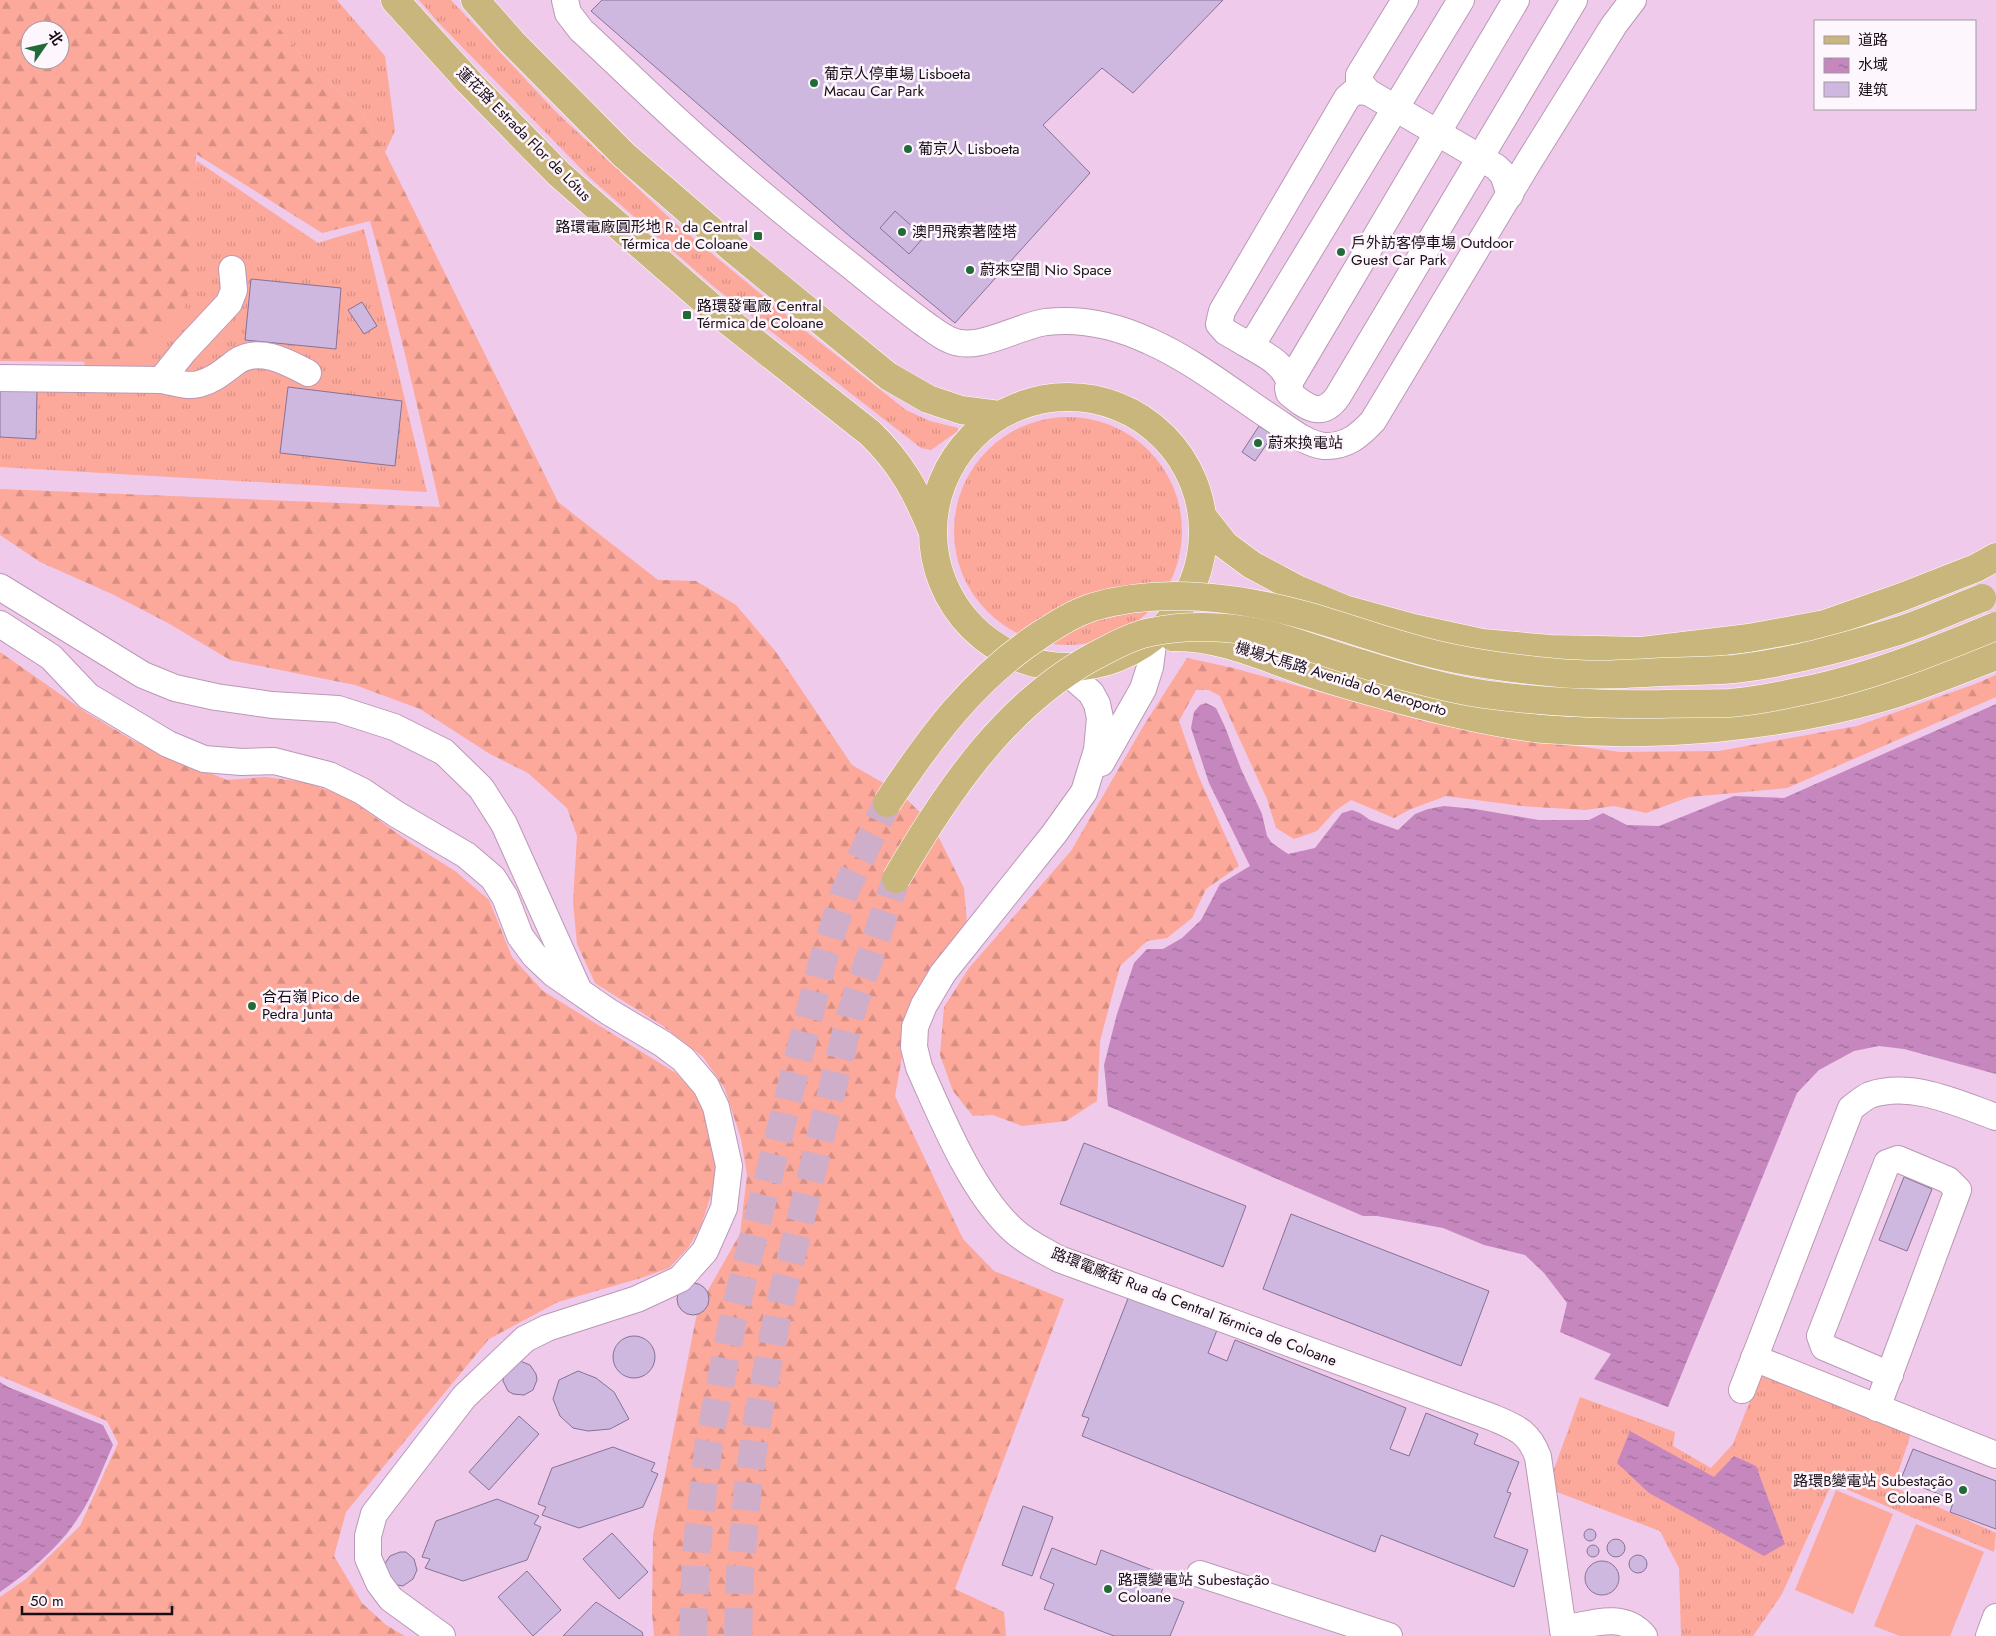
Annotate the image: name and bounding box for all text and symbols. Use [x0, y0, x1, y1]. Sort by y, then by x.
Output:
north arrow [20, 20, 70, 70]
legend [1814, 20, 1976, 110]
text: 北 [44, 26, 68, 49]
text: 道路 [1858, 29, 1888, 51]
text: 水域 [1858, 54, 1888, 76]
street label: 蓮花路 Estrada Flor de Lótus [452, 62, 596, 206]
place label: 葡京人停車場 Lisboeta Macau Car Park [824, 63, 970, 102]
marker: 葡京人停車場 Lisboeta Macau Car Park [808, 77, 820, 89]
text: 建筑 [1858, 79, 1888, 101]
place label: 葡京人 Lisboeta [918, 138, 1019, 160]
marker: 葡京人 Lisboeta [902, 143, 914, 155]
place label: 路環電廠圓形地 R. da Central Térmica de Coloane [556, 216, 748, 255]
place label: 澳門飛索著陸塔 [912, 221, 1017, 243]
marker: 澳門飛索著陸塔 [896, 226, 908, 238]
marker: 路環電廠圓形地 R. da Central Térmica de Coloane [752, 230, 764, 242]
place label: 戶外訪客停車場 Outdoor Guest Car Park [1351, 232, 1515, 271]
marker: 戶外訪客停車場 Outdoor Guest Car Park [1335, 246, 1347, 258]
place label: 蔚來空間 Nio Space [980, 259, 1112, 281]
marker: 蔚來空間 Nio Space [964, 264, 976, 276]
place label: 路環發電廠 Central Térmica de Coloane [697, 295, 824, 334]
marker: 路環發電廠 Central Térmica de Coloane [681, 309, 693, 321]
place label: 蔚來換電站 [1268, 432, 1343, 454]
marker: 蔚來換電站 [1252, 437, 1264, 449]
street label: 機場大馬路 Avenida do Aeroporto [1232, 636, 1450, 722]
place label: 合石嶺 Pico de Pedra Junta [262, 986, 360, 1025]
marker: 合石嶺 Pico de Pedra Junta [246, 1000, 258, 1012]
street label: 路環電廠街 Rua da Central Térmica de Coloane [1048, 1242, 1340, 1372]
place label: 路環B變電站 Subestação Coloane B [1793, 1470, 1953, 1509]
marker: 路環B變電站 Subestação Coloane B [1957, 1484, 1969, 1496]
place label: 路環變電站 Subestação Coloane [1118, 1569, 1269, 1608]
marker: 路環變電站 Subestação Coloane [1102, 1583, 1114, 1595]
scale bar [22, 1584, 172, 1616]
text: 50 m [30, 1590, 64, 1612]

